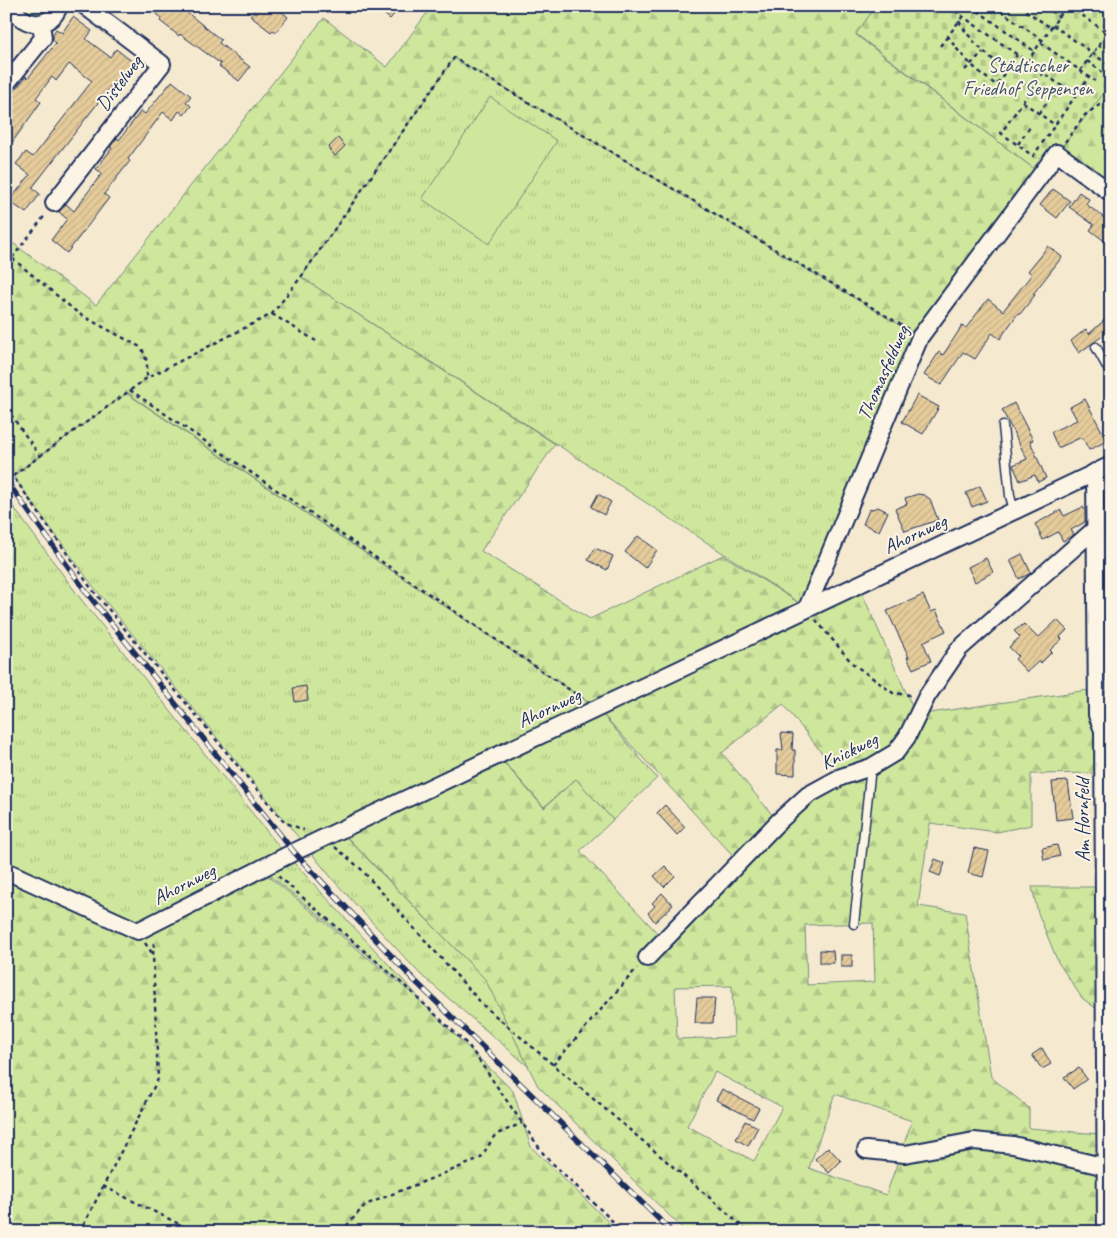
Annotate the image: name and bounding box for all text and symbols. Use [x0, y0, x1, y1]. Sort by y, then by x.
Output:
street label: Distelweg [90, 49, 149, 116]
park label: Städtischer Friedhof Seppensen [963, 53, 1094, 101]
street label: Thomasfeldweg [851, 320, 916, 424]
street label: Ahornweg [880, 508, 952, 559]
street label: Ahornweg [514, 682, 586, 733]
street label: Knickweg [816, 726, 883, 775]
street label: Am Hornfeld [1070, 775, 1095, 862]
street label: Ahornweg [149, 857, 221, 910]

